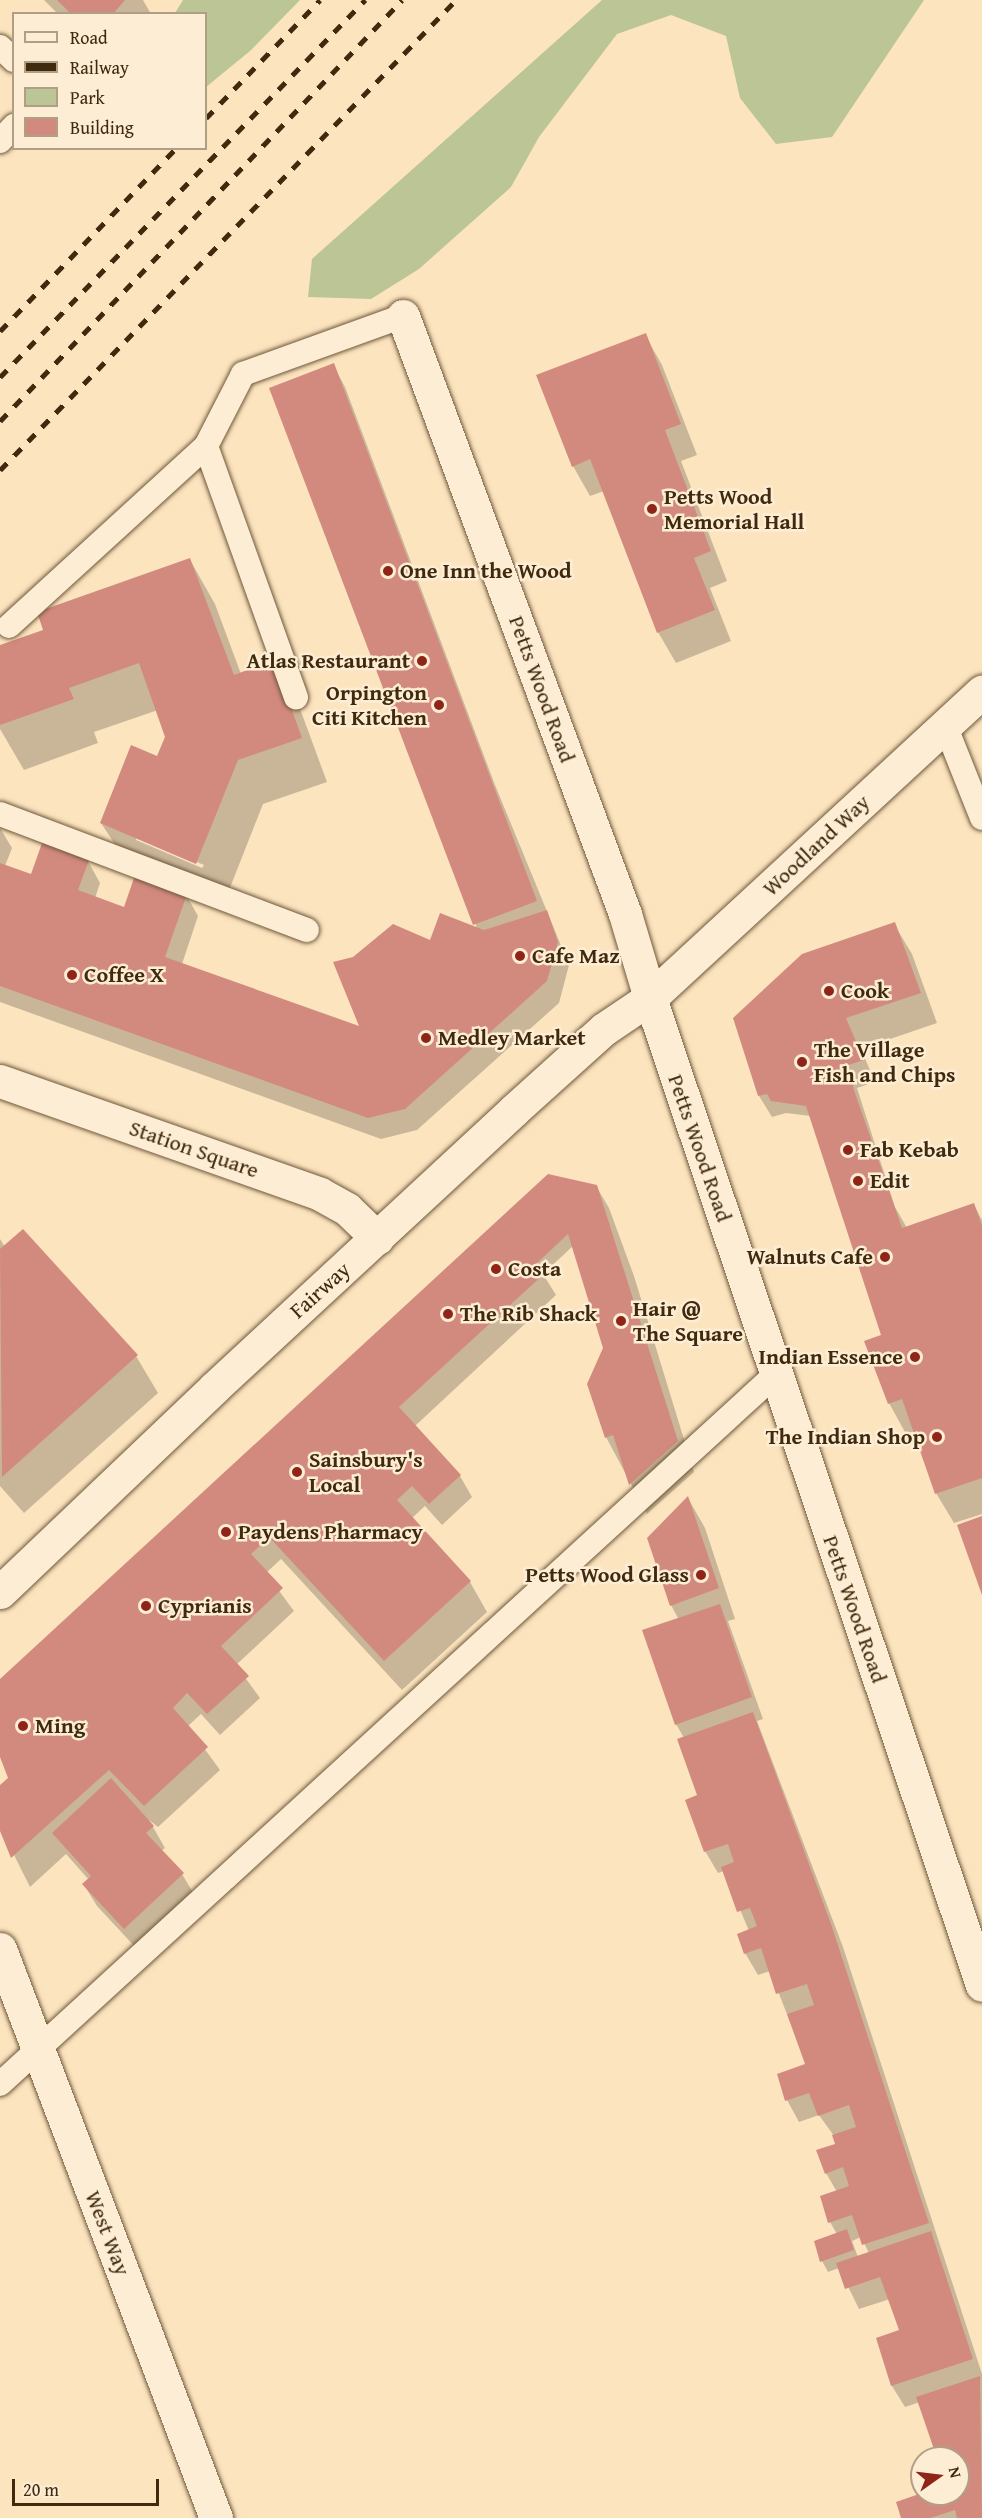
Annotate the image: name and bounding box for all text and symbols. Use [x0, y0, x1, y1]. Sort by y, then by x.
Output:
legend [12, 12, 207, 150]
text: Road [70, 24, 108, 51]
text: Railway [70, 54, 129, 81]
text: Park [70, 84, 105, 111]
text: Building [70, 114, 134, 141]
place label: Petts Wood Memorial Hall [664, 483, 804, 534]
marker: Petts Wood Memorial Hall [645, 502, 659, 516]
place label: One Inn the Wood [400, 558, 572, 584]
marker: One Inn the Wood [381, 564, 395, 578]
street label: Petts Wood Road [503, 612, 581, 766]
place label: Atlas Restaurant [247, 648, 410, 674]
marker: Atlas Restaurant [415, 654, 429, 668]
place label: Orpington Citi Kitchen [312, 679, 427, 730]
marker: Orpington Citi Kitchen [432, 698, 446, 712]
street label: Woodland Way [757, 789, 875, 901]
place label: Cafe Maz [532, 943, 620, 969]
marker: Cafe Maz [513, 949, 527, 963]
place label: Coffee X [84, 962, 164, 988]
marker: Coffee X [65, 968, 79, 982]
place label: Cook [841, 978, 889, 1004]
marker: Cook [822, 984, 836, 998]
place label: Medley Market [438, 1025, 586, 1051]
marker: Medley Market [419, 1031, 433, 1045]
place label: The Village Fish and Chips [814, 1036, 955, 1088]
marker: The Village Fish and Chips [795, 1055, 809, 1069]
street label: Petts Wood Road [662, 1071, 738, 1225]
street label: Station Square [126, 1115, 262, 1183]
place label: Fab Kebab [860, 1137, 959, 1163]
marker: Fab Kebab [841, 1143, 855, 1157]
place label: Edit [870, 1168, 910, 1194]
marker: Edit [851, 1174, 865, 1188]
place label: Walnuts Cafe [747, 1244, 873, 1270]
marker: Walnuts Cafe [878, 1250, 892, 1264]
street label: Fairway [284, 1256, 356, 1324]
place label: Costa [508, 1256, 561, 1282]
marker: Costa [489, 1262, 503, 1276]
place label: Hair @ The Square [633, 1295, 743, 1346]
place label: The Rib Shack [460, 1301, 597, 1327]
marker: The Rib Shack [441, 1307, 455, 1321]
marker: Hair @ The Square [614, 1314, 628, 1328]
place label: Indian Essence [759, 1344, 903, 1370]
marker: Indian Essence [908, 1350, 922, 1364]
place label: The Indian Shop [766, 1424, 925, 1450]
marker: The Indian Shop [930, 1430, 944, 1444]
place label: Sainsbury's Local [309, 1446, 423, 1498]
marker: Sainsbury's Local [290, 1465, 304, 1479]
place label: Paydens Pharmacy [238, 1519, 423, 1545]
marker: Paydens Pharmacy [219, 1525, 233, 1539]
street label: Petts Wood Road [817, 1532, 893, 1686]
place label: Petts Wood Glass [525, 1562, 689, 1588]
marker: Petts Wood Glass [694, 1568, 708, 1582]
place label: Cyprianis [158, 1593, 252, 1619]
marker: Cyprianis [139, 1599, 153, 1613]
place label: Ming [35, 1713, 85, 1739]
marker: Ming [16, 1719, 30, 1733]
street label: West Way [80, 2187, 136, 2279]
north arrow [910, 2446, 970, 2506]
text: N [943, 2464, 968, 2480]
scale bar [15, 2467, 162, 2505]
text: 20 m [23, 2476, 59, 2503]

